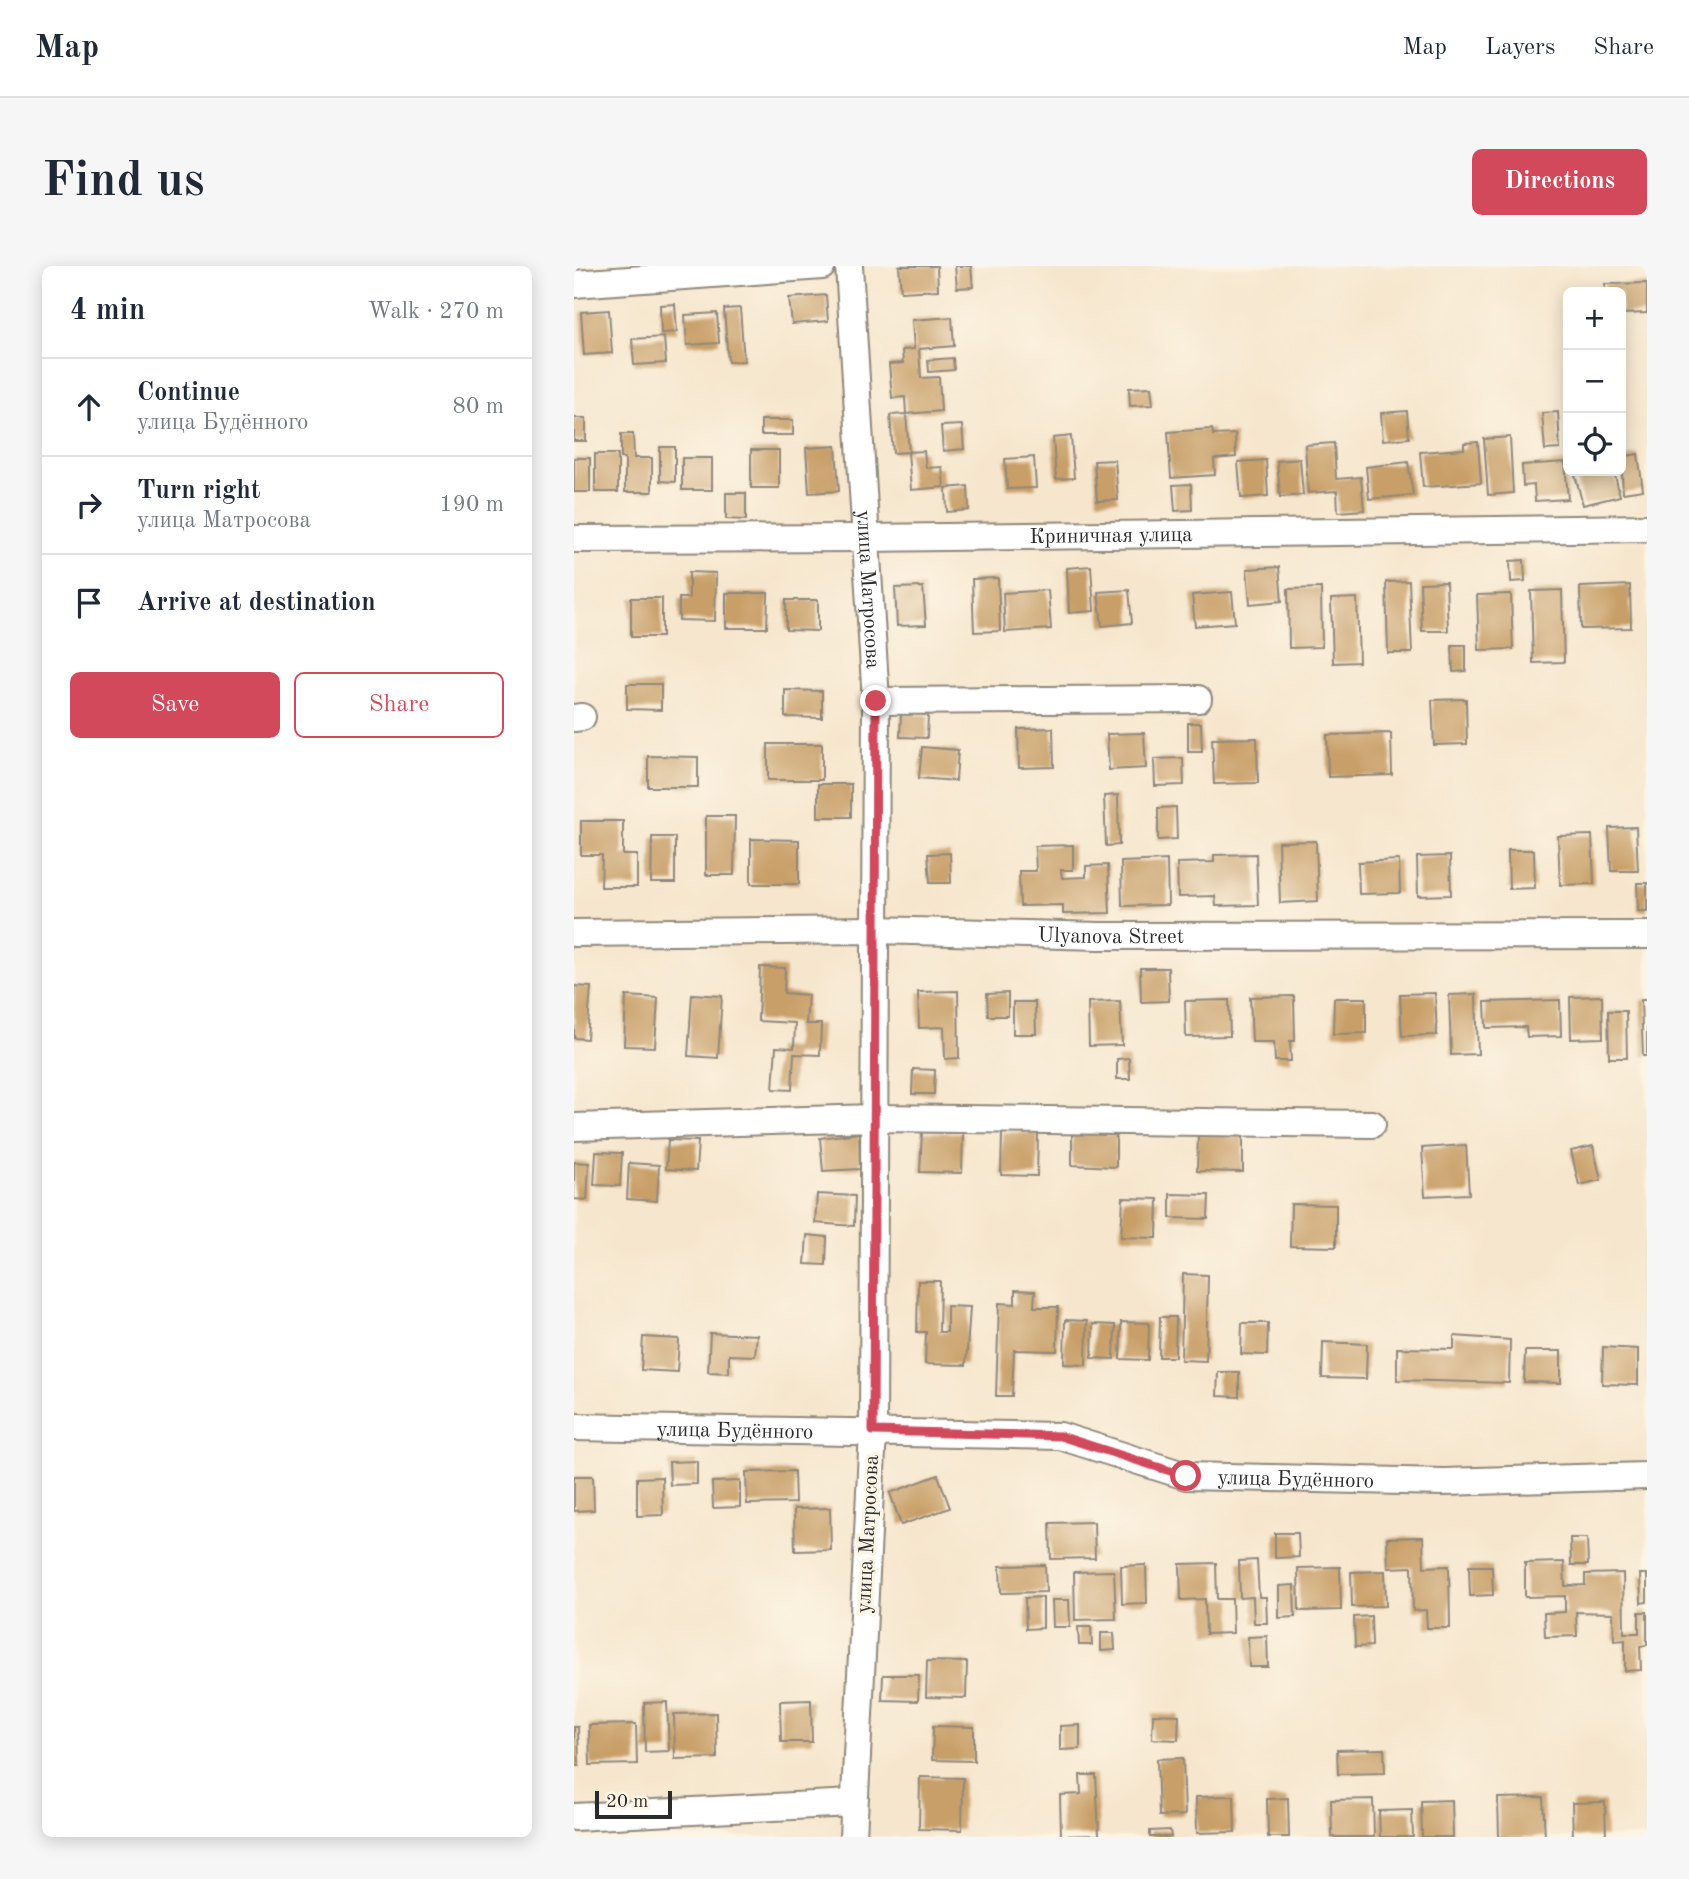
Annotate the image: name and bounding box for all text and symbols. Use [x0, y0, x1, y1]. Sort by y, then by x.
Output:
text: Map [35, 32, 99, 65]
text: Map [1403, 36, 1447, 60]
text: Layers [1485, 36, 1555, 60]
text: Share [1593, 36, 1654, 60]
button: Directions [1472, 149, 1647, 215]
text: Find us [42, 158, 205, 207]
map controls [1563, 287, 1626, 476]
button: + [1563, 287, 1626, 350]
text: 4 min [70, 296, 145, 326]
text: Walk · 270 m [368, 300, 504, 323]
button: − [1563, 350, 1626, 413]
text: Continue [137, 380, 240, 406]
icon: ahead [70, 388, 108, 426]
text: 80 m [453, 395, 504, 418]
text: улица Будённого [137, 411, 308, 434]
button: locate [1563, 413, 1626, 476]
text: Turn right [137, 478, 260, 504]
icon: right [70, 486, 108, 524]
text: 190 m [439, 493, 504, 516]
text: улица Матросова [137, 509, 311, 532]
street label: улица Матросова [852, 510, 883, 669]
street label: Криничная улица [1029, 525, 1193, 548]
icon: arrive [70, 584, 108, 622]
text: Arrive at destination [137, 590, 376, 616]
button: Save [70, 672, 280, 738]
button: Share [294, 672, 504, 738]
route end [860, 685, 891, 716]
street label: Ulyanova Street [1037, 925, 1184, 948]
street label: улица Будённого [656, 1420, 813, 1443]
street label: улица Матросова [854, 1454, 883, 1614]
route start [1170, 1460, 1201, 1491]
street label: улица Будённого [1217, 1468, 1374, 1492]
scale bar [595, 1788, 672, 1820]
text: 20 m [606, 1793, 648, 1812]

